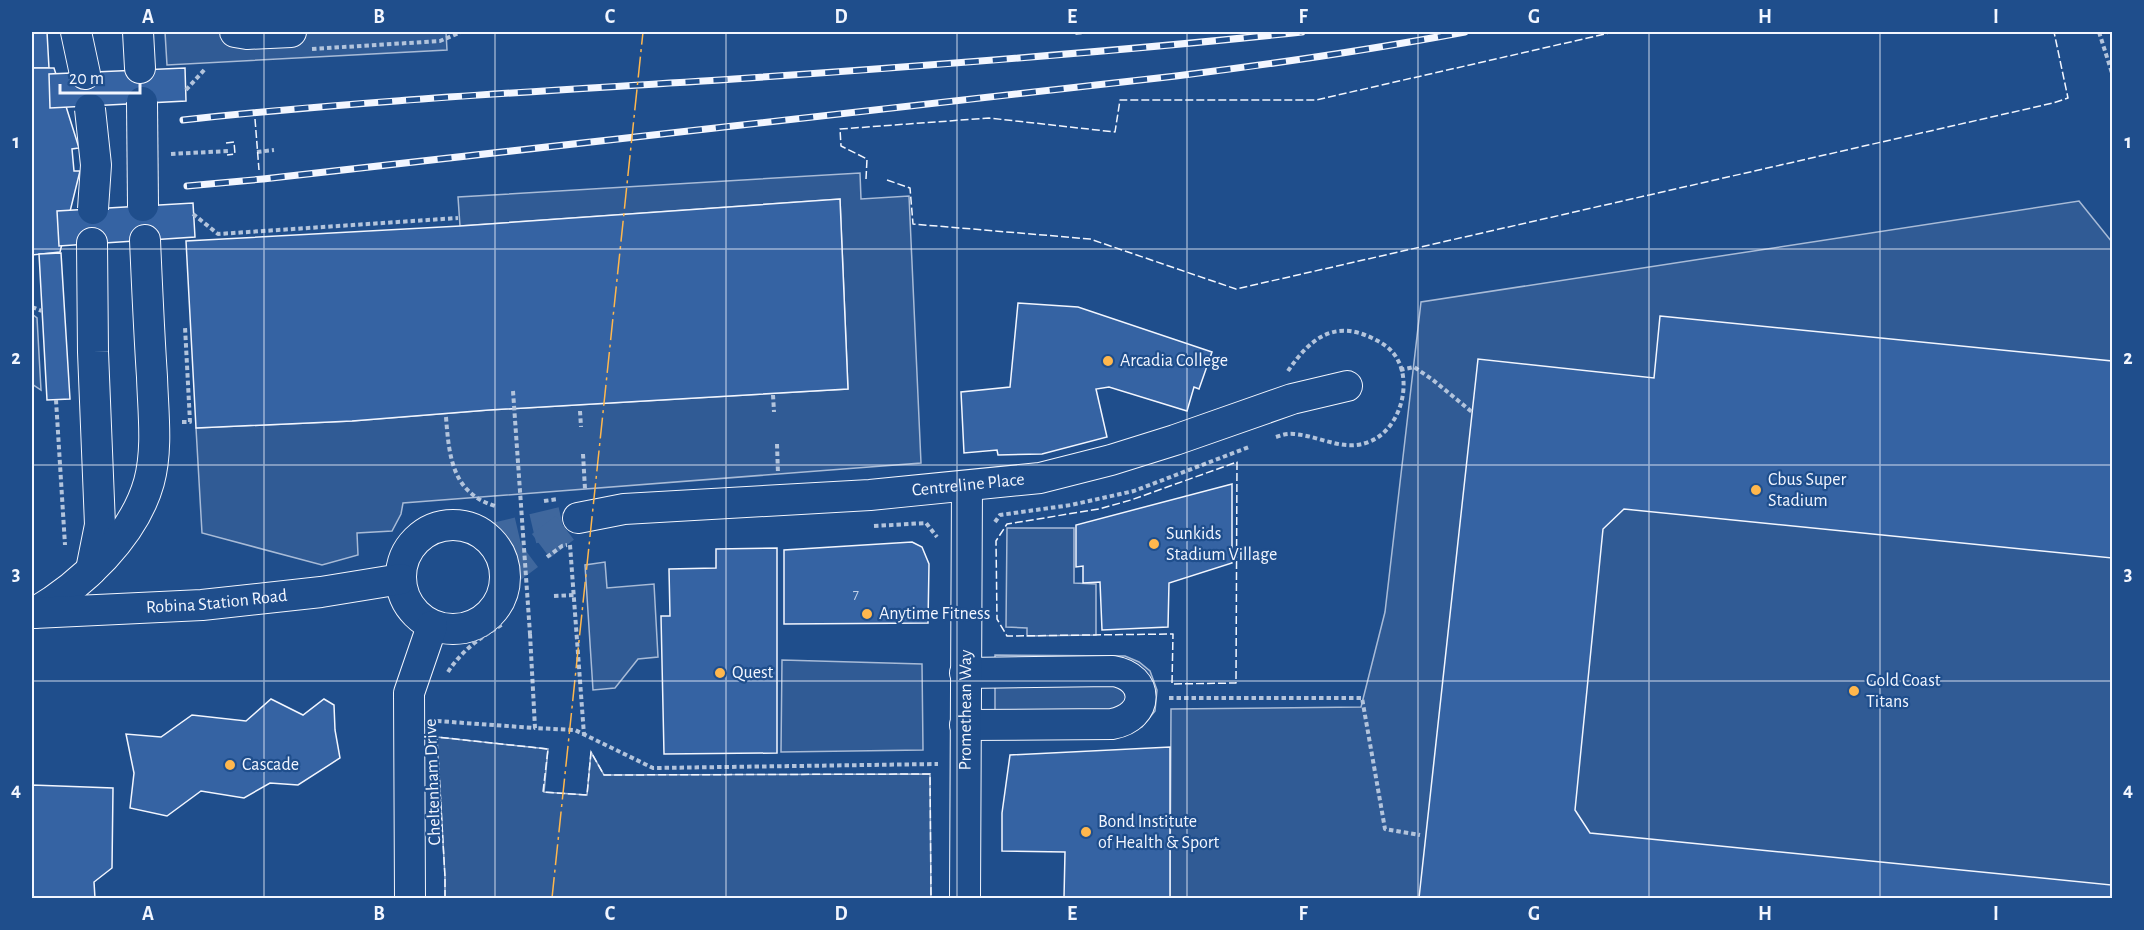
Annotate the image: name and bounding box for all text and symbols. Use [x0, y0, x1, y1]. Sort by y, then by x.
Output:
text: A [142, 7, 154, 27]
text: B [373, 7, 385, 27]
text: C [605, 7, 616, 27]
text: D [834, 7, 848, 27]
text: E [1067, 7, 1077, 27]
text: F [1298, 7, 1308, 27]
text: G [1528, 7, 1540, 27]
text: H [1758, 7, 1772, 27]
text: I [1993, 7, 1999, 27]
scale bar [60, 57, 140, 95]
text: 20 m [69, 70, 104, 88]
text: 1 [12, 132, 20, 152]
text: 1 [2124, 132, 2132, 152]
text: 2 [11, 348, 21, 368]
text: 2 [2123, 348, 2133, 368]
place label: Arcadia College [1120, 352, 1228, 370]
marker: Arcadia College [1101, 354, 1115, 368]
street label: Centreline Place [911, 471, 1025, 500]
place label: Cbus Super Stadium [1768, 471, 1847, 510]
marker: Cbus Super Stadium [1749, 483, 1763, 497]
place label: Sunkids Stadium Village [1166, 525, 1277, 564]
marker: Sunkids Stadium Village [1147, 537, 1161, 551]
text: 3 [12, 564, 20, 584]
text: 3 [2124, 564, 2132, 584]
street label: Robina Station Road [145, 587, 288, 617]
house number: 7 [853, 587, 859, 602]
place label: Anytime Fitness [879, 605, 990, 623]
marker: Anytime Fitness [860, 607, 874, 621]
street label: Promethean Way [957, 649, 975, 771]
place label: Quest [732, 664, 774, 682]
marker: Quest [713, 666, 727, 680]
place label: Gold Coast Titans [1866, 672, 1941, 711]
marker: Gold Coast Titans [1847, 684, 1861, 698]
street label: Cheltenham Drive [422, 718, 444, 846]
place label: Cascade [242, 756, 299, 774]
marker: Cascade [223, 758, 237, 772]
text: 4 [11, 780, 21, 800]
text: 4 [2123, 780, 2133, 800]
place label: Bond Institute of Health & Sport [1098, 813, 1220, 852]
marker: Bond Institute of Health & Sport [1079, 825, 1093, 839]
text: A [142, 904, 154, 924]
text: B [373, 904, 385, 924]
text: C [605, 904, 616, 924]
text: D [834, 904, 848, 924]
text: E [1067, 904, 1077, 924]
text: F [1298, 904, 1308, 924]
text: G [1528, 904, 1540, 924]
text: H [1758, 904, 1772, 924]
text: I [1993, 904, 1999, 924]

